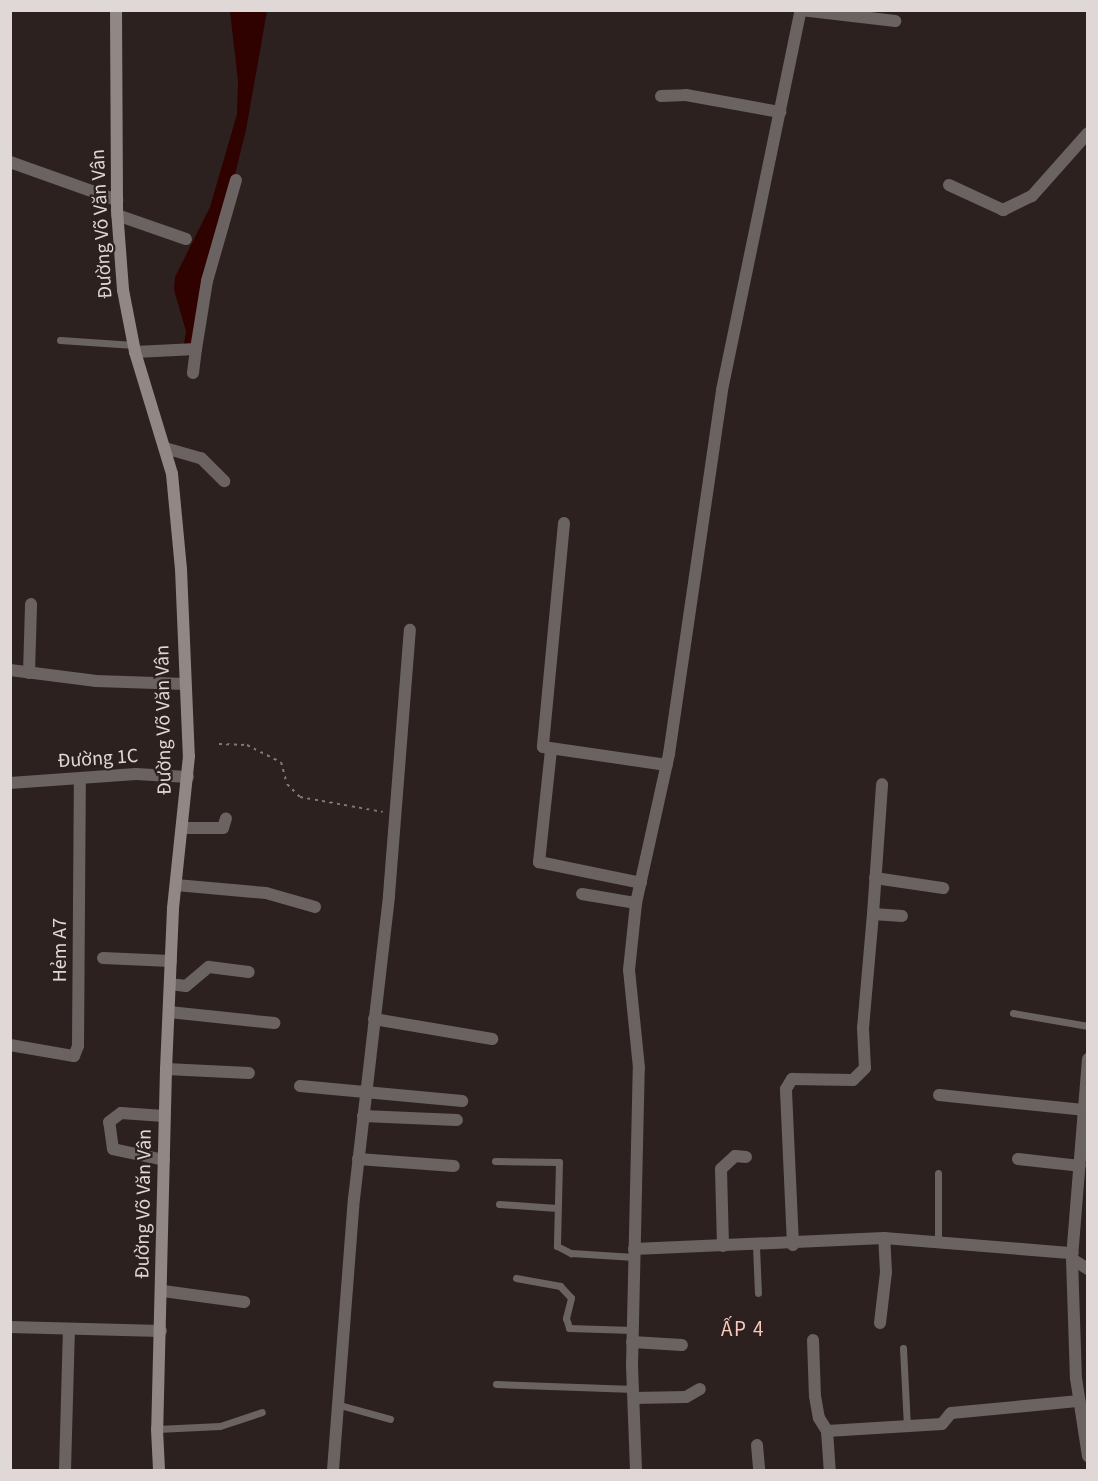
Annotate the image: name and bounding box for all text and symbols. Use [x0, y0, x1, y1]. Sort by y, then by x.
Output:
street label: Đường Võ Văn Vân [86, 148, 118, 300]
street label: Đường Võ Văn Vân [151, 645, 177, 795]
street label: Đường 1C [57, 744, 139, 774]
street label: Hẻm A7 [48, 918, 72, 982]
street label: Đường Võ Văn Vân [131, 1129, 157, 1279]
district label: ẤP 4 [721, 1316, 765, 1342]

